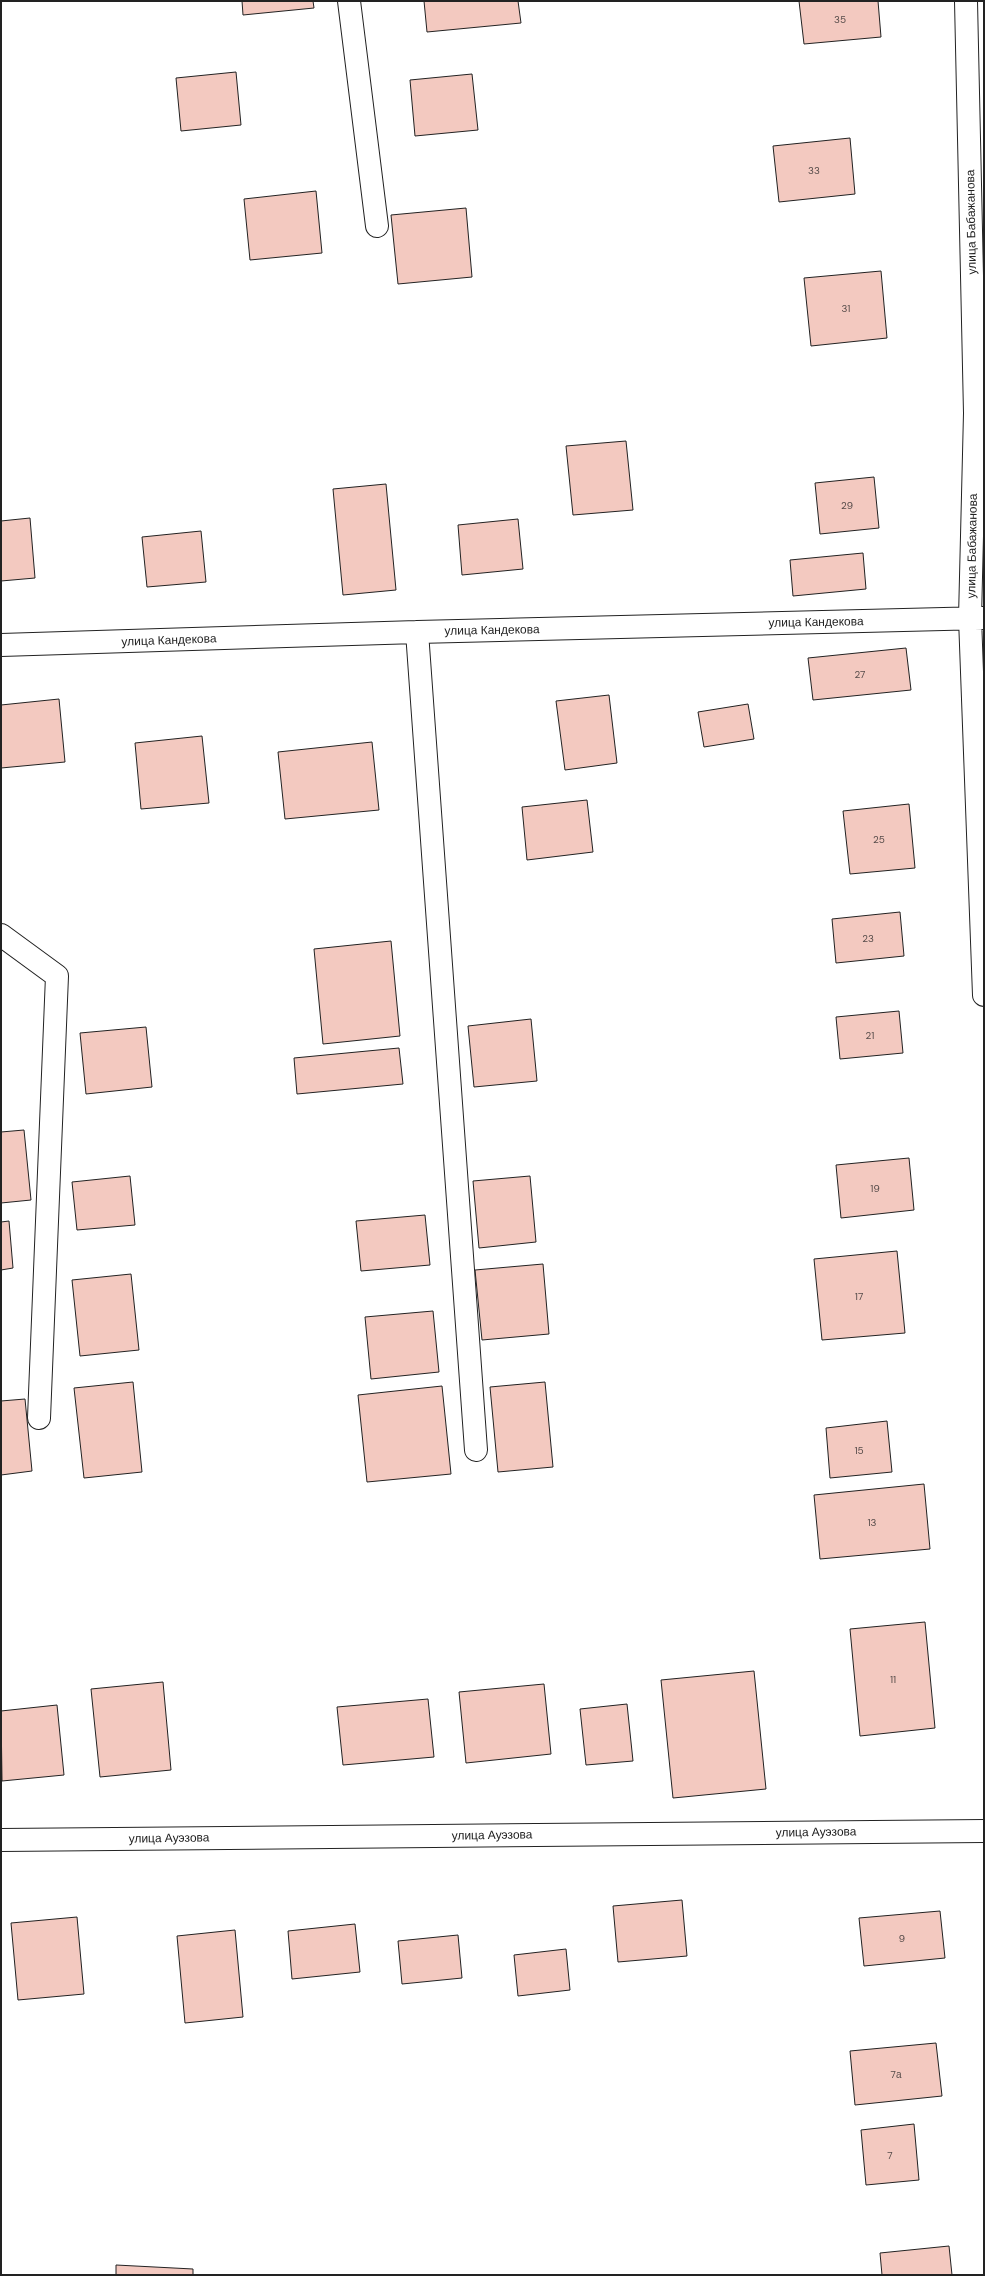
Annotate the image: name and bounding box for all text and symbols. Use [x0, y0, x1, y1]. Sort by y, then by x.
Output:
house number: 35 [834, 13, 846, 26]
house number: 33 [808, 164, 820, 177]
street label: улица Бабажанова [962, 169, 980, 275]
house number: 31 [842, 302, 850, 315]
street label: улица Бабажанова [963, 493, 981, 599]
house number: 29 [841, 499, 853, 512]
street label: улица Кандекова [768, 613, 864, 631]
street label: улица Кандекова [444, 621, 540, 639]
street label: улица Кандекова [121, 630, 217, 650]
house number: 27 [855, 668, 865, 681]
house number: 25 [873, 833, 885, 846]
house number: 23 [862, 932, 874, 945]
house number: 21 [866, 1029, 874, 1042]
house number: 19 [870, 1182, 880, 1195]
house number: 17 [855, 1290, 863, 1303]
house number: 15 [854, 1444, 864, 1457]
house number: 13 [867, 1516, 877, 1529]
house number: 11 [890, 1673, 896, 1686]
street label: улица Ауэзова [775, 1823, 857, 1841]
street label: улица Ауэзова [451, 1826, 533, 1844]
street label: улица Ауэзова [128, 1829, 210, 1847]
house number: 9 [899, 1932, 905, 1945]
house number: 7а [891, 2068, 902, 2081]
house number: 7 [887, 2149, 893, 2162]

